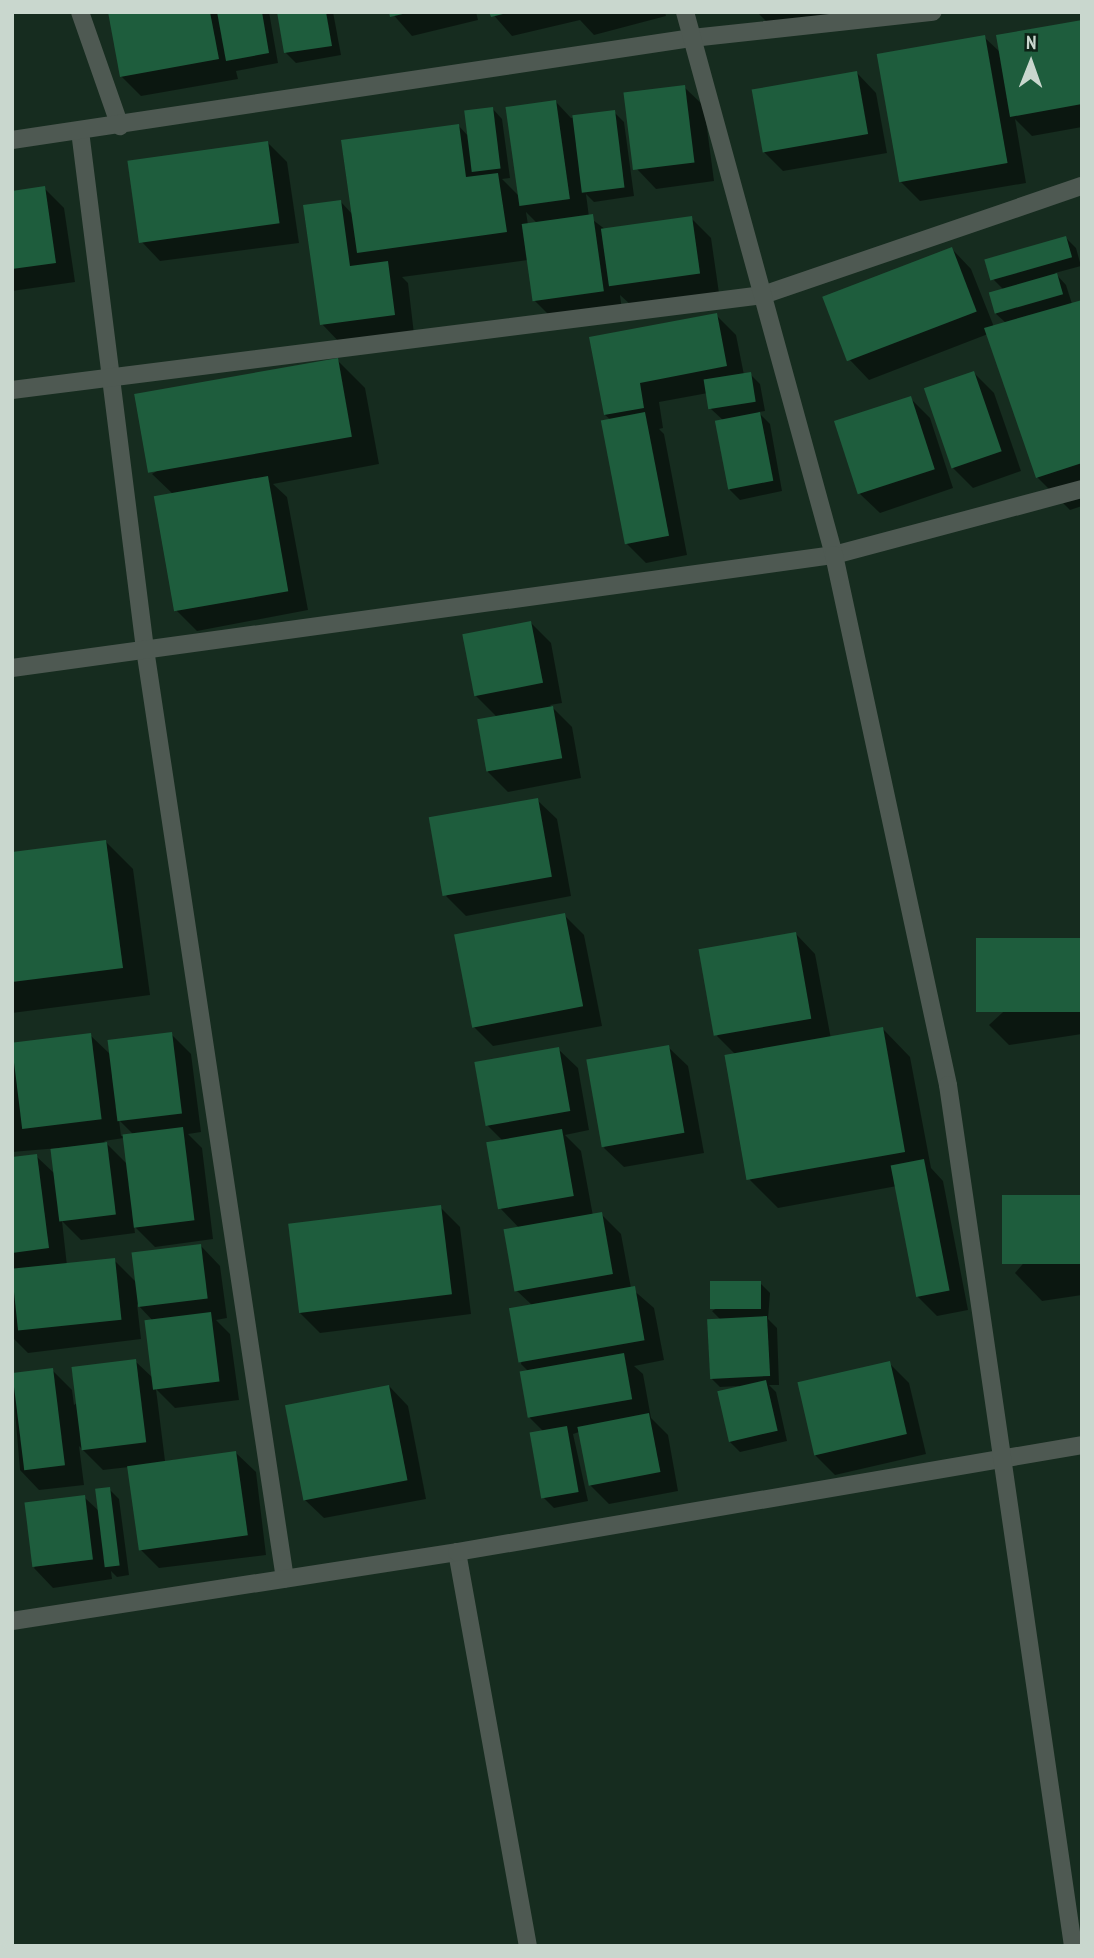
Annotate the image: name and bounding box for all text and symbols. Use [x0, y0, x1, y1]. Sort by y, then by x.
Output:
north arrow [996, 28, 1066, 98]
text: N [1026, 30, 1037, 54]

